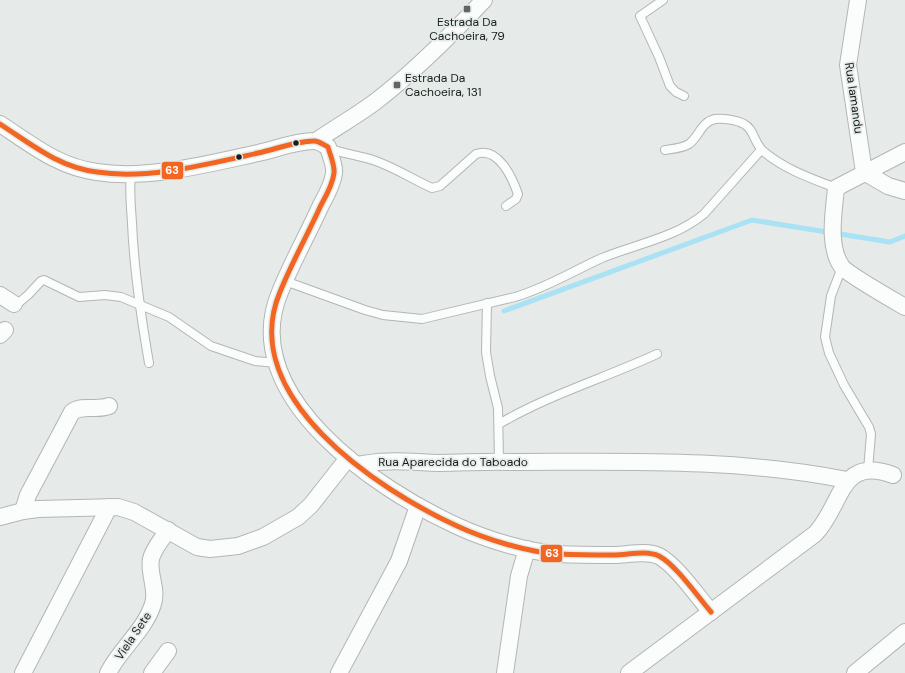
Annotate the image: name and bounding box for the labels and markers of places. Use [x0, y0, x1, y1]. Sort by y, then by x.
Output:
marker: Estrada Da Cachoeira, 79 [462, 4, 472, 14]
place label: Estrada Da Cachoeira, 79 [429, 14, 505, 44]
place label: Estrada Da Cachoeira, 131 [405, 70, 481, 100]
marker: Estrada Da Cachoeira, 131 [392, 80, 402, 90]
unlabelled marker [291, 138, 301, 148]
unlabelled marker [234, 152, 244, 162]

